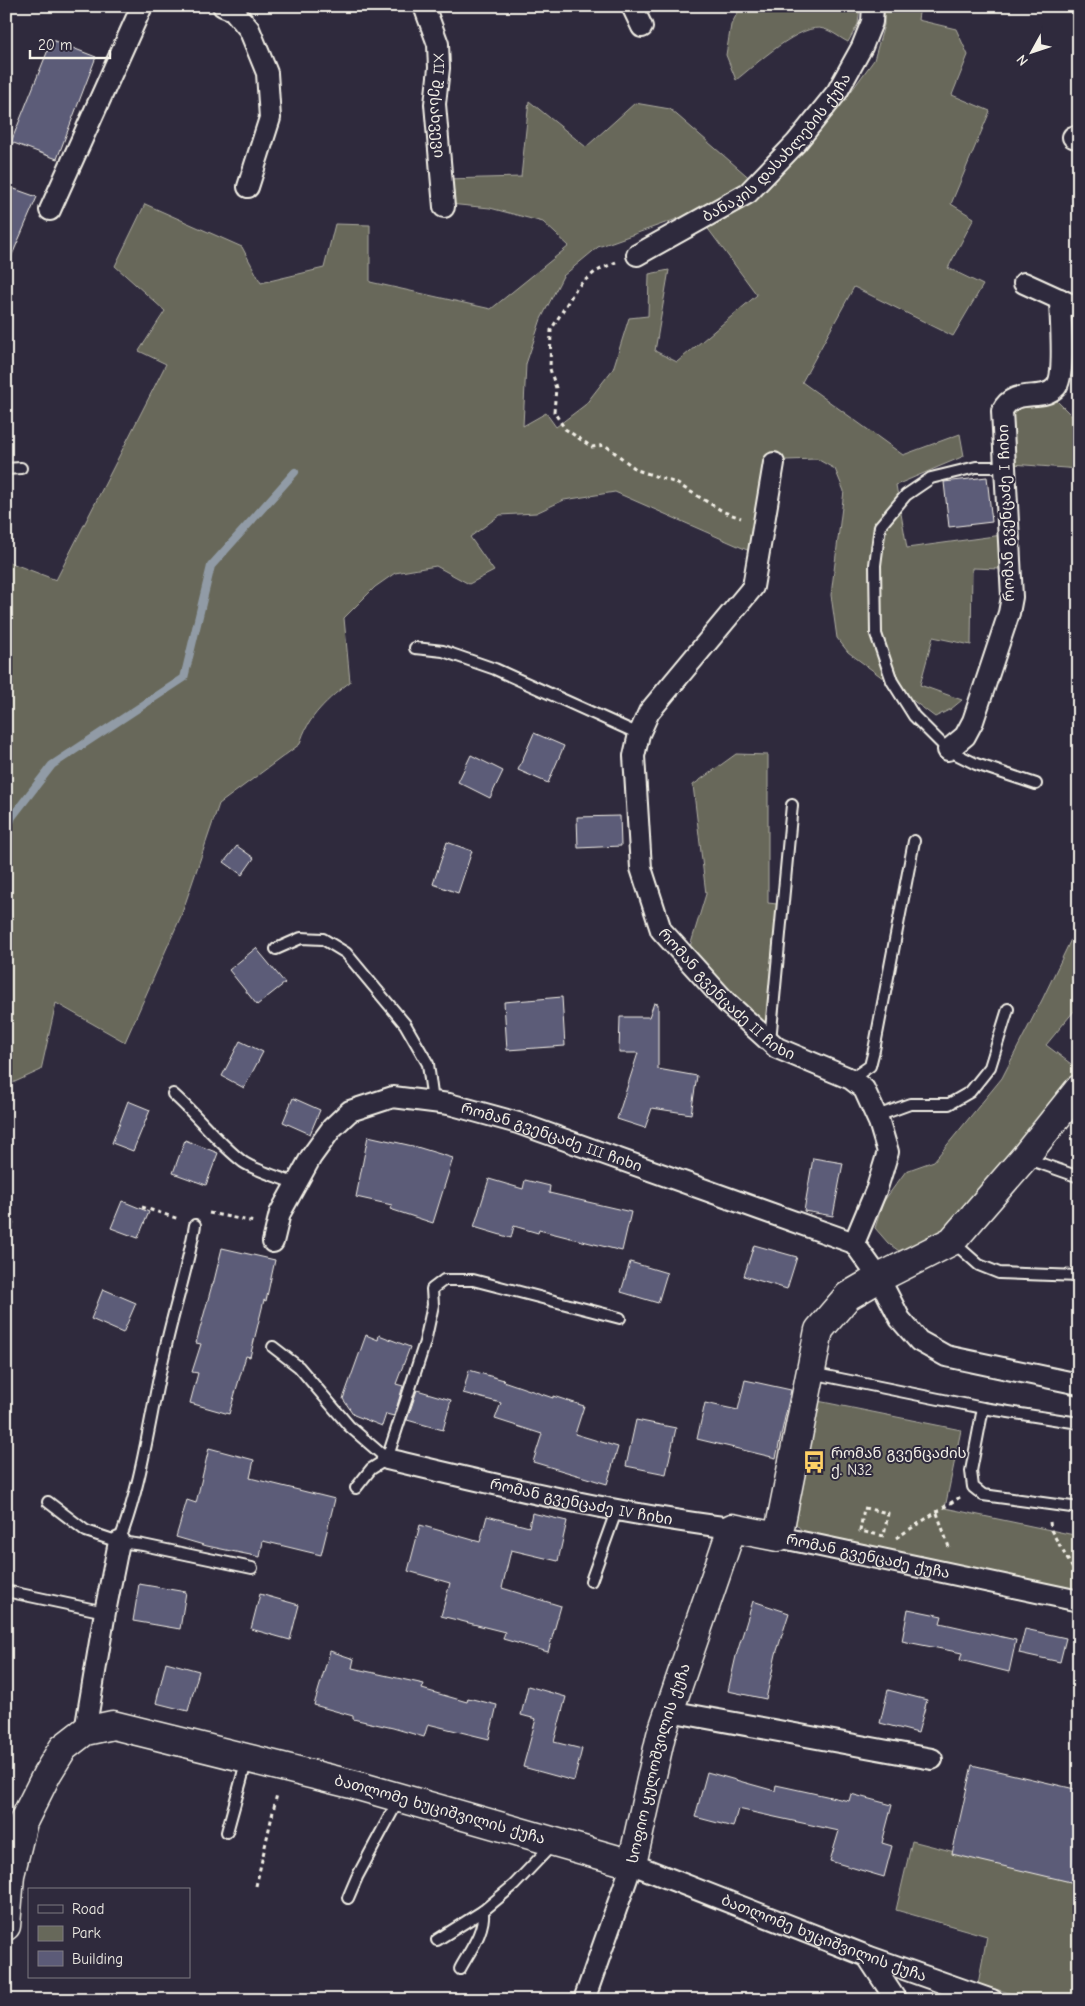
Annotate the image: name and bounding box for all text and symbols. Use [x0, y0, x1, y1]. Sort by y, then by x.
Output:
scale bar [30, 28, 110, 60]
north arrow [1008, 28, 1058, 78]
text: 20 m [38, 36, 72, 54]
text: N [1013, 51, 1032, 69]
street label: XII შესახვევი [426, 52, 449, 159]
street label: ბანაკის დასახლების ქუჩა [699, 70, 855, 226]
street label: რომან გვენცაძე I ჩიხი [994, 424, 1018, 602]
street label: რომან გვენცაძე II ჩიხი [655, 924, 798, 1064]
street label: რომან გვენცაძე III ჩიხი [459, 1099, 645, 1176]
place label: რომან გვენცაძის ქ. N32 [831, 1444, 967, 1479]
bus stop icon: რომან გვენცაძის ქ. N32 [801, 1449, 827, 1475]
street label: რომან გვენცაძე IV ჩიხი [488, 1474, 674, 1529]
street label: რომან გვენცაძე ქუჩა [785, 1530, 951, 1582]
street label: სოფიო ყულოშვილის ქუჩა [623, 1661, 694, 1865]
street label: ბათლომე ხუციშვილის ქუჩა [333, 1771, 547, 1848]
legend [28, 1888, 190, 1978]
street label: ბათლომე ხუციშვილის ქუჩა [719, 1891, 929, 1985]
text: Road [72, 1900, 104, 1918]
text: Park [72, 1924, 101, 1942]
text: Building [72, 1950, 123, 1968]

